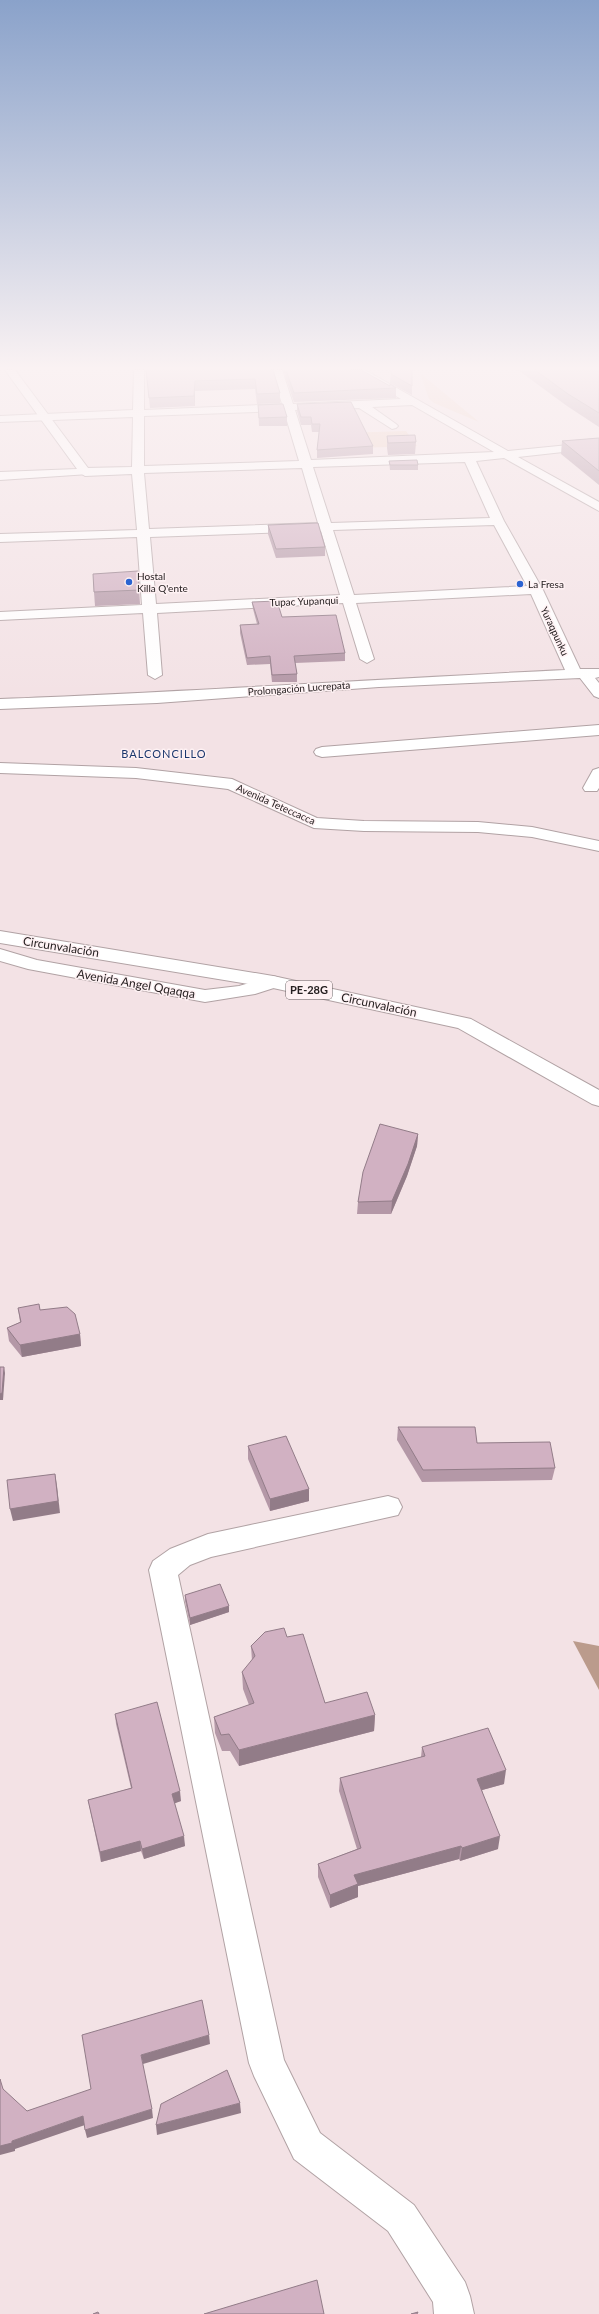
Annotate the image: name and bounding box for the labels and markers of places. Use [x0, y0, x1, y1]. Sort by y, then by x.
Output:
place label: Hostal Killa Q'ente [137, 570, 188, 594]
marker: Hostal Killa Q'ente [124, 577, 134, 587]
place label: La Fresa [528, 578, 564, 590]
marker: La Fresa [515, 579, 525, 589]

